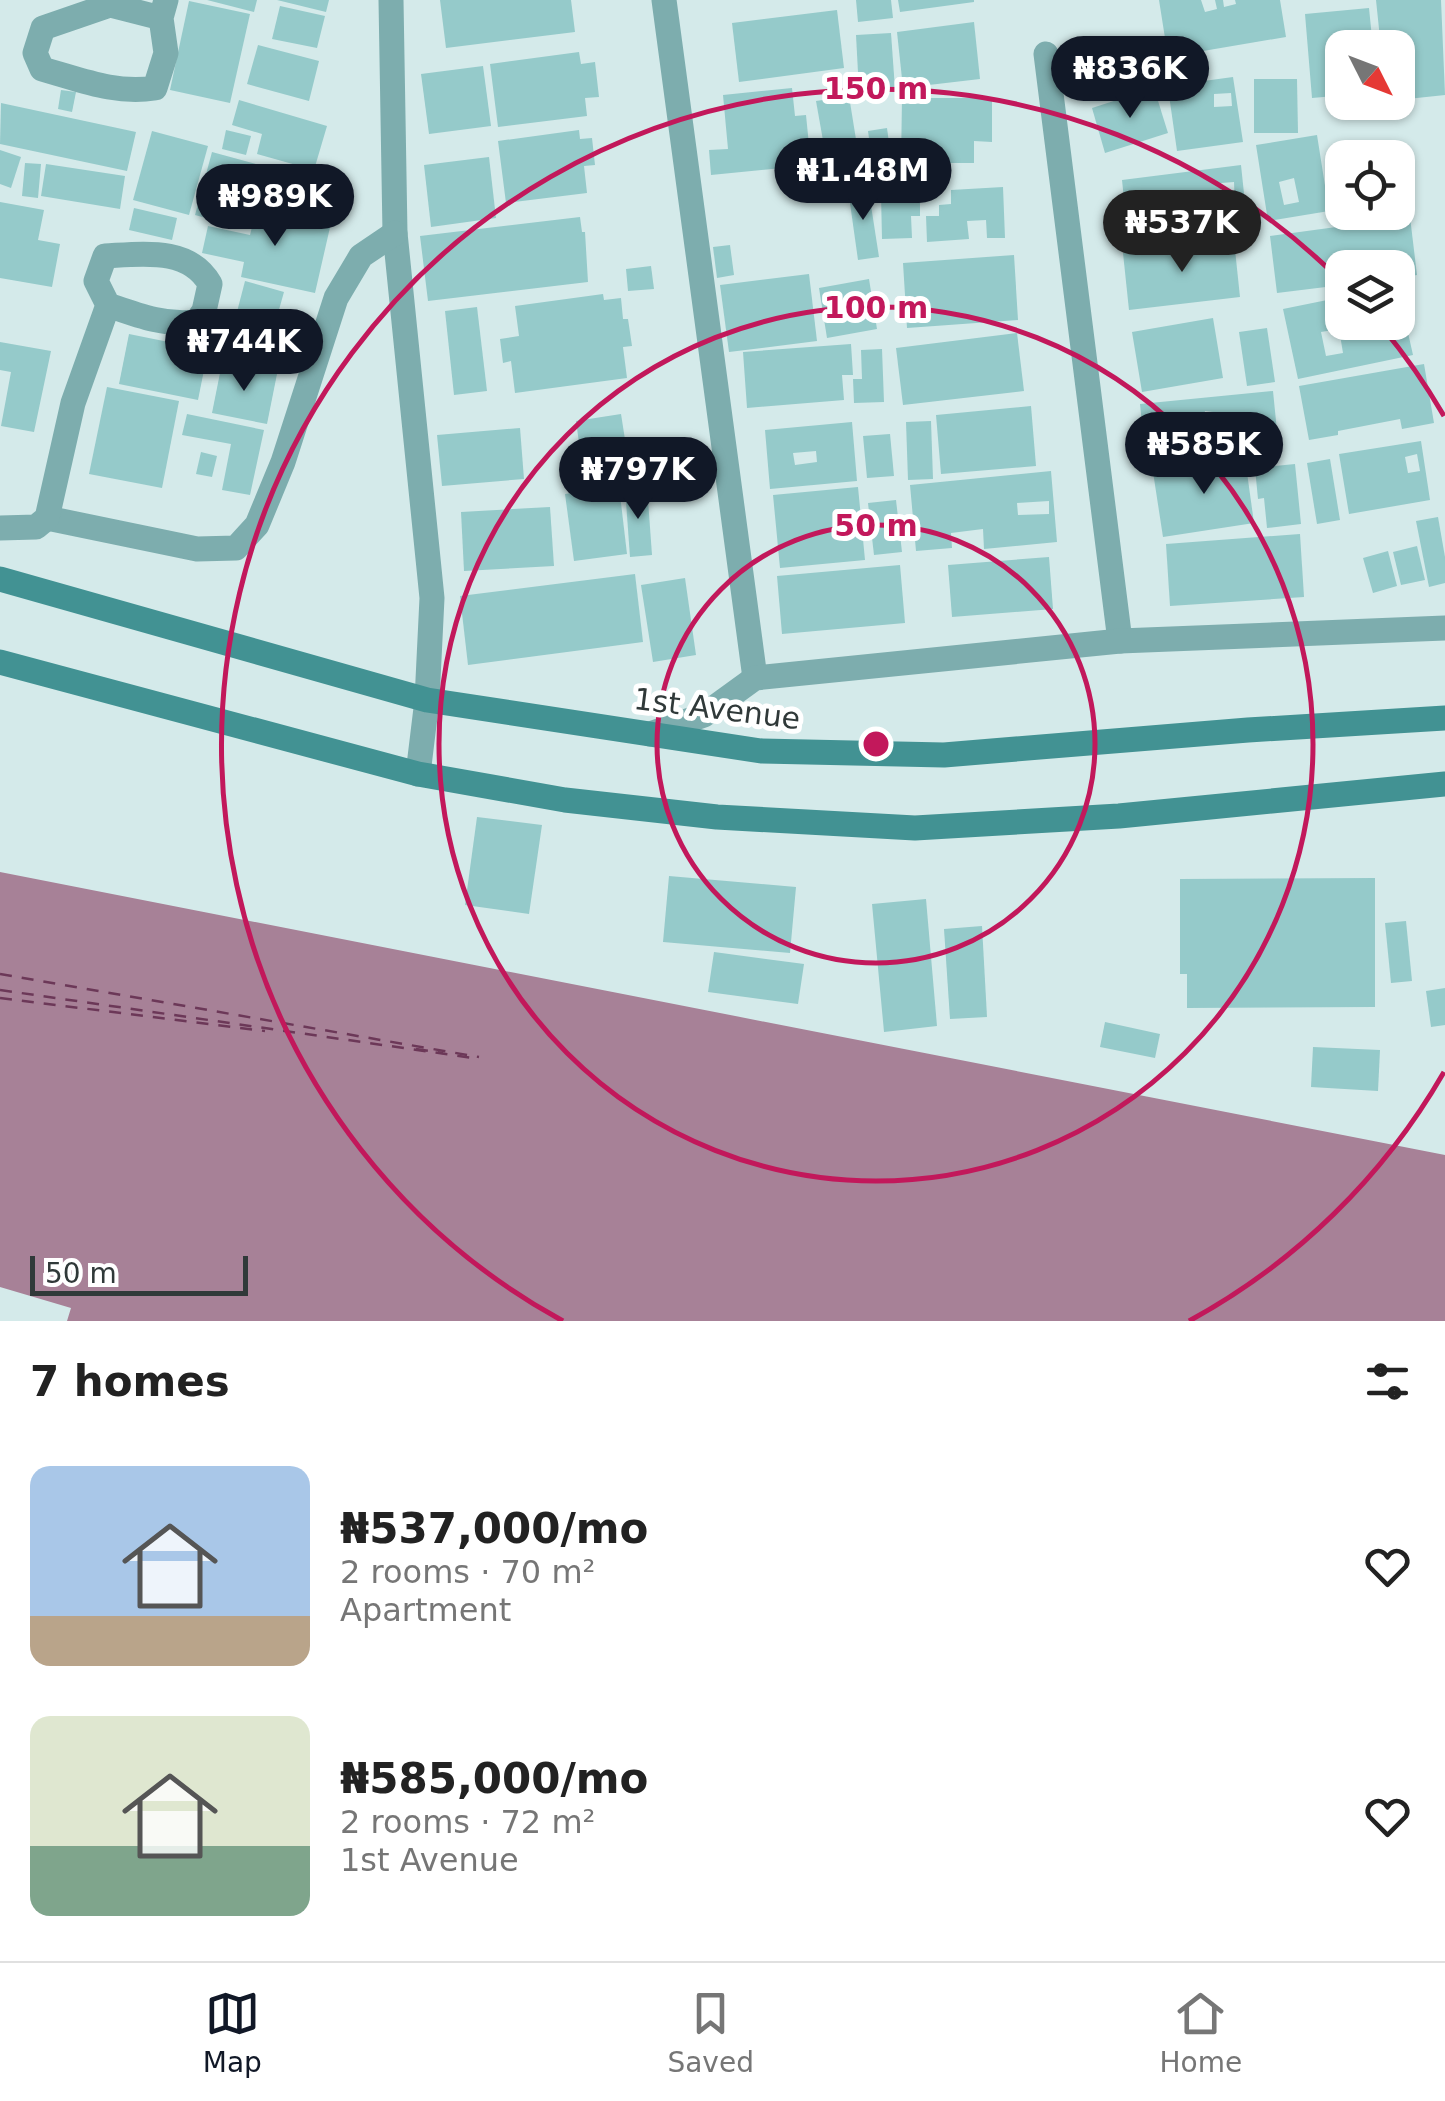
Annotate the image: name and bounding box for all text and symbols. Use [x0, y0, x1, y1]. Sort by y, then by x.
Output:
north arrow [1325, 30, 1415, 120]
map controls [1325, 30, 1415, 340]
pin: ₦836K [1060, 36, 1200, 121]
text: ₦836K [1073, 49, 1187, 87]
text: 150 m [824, 71, 928, 106]
pin: ₦1.48M [782, 138, 944, 223]
button: locate [1325, 140, 1415, 230]
text: ₦1.48M [796, 151, 930, 189]
pin: ₦989K [205, 164, 345, 249]
text: ₦989K [218, 177, 332, 215]
pin: ₦537K [1112, 190, 1252, 275]
text: ₦537K [1125, 203, 1239, 241]
button: layers [1325, 250, 1415, 340]
text: 100 m [824, 290, 928, 325]
pin: ₦744K [174, 309, 314, 394]
text: ₦744K [187, 322, 301, 360]
pin: ₦585K [1134, 412, 1274, 497]
text: ₦585K [1147, 425, 1261, 463]
pin: ₦797K [568, 437, 708, 522]
text: ₦797K [581, 450, 695, 488]
text: 50 m [834, 508, 918, 543]
street label: 1st Avenue [632, 681, 802, 736]
centre of rings [858, 726, 894, 762]
scale bar [30, 1251, 248, 1296]
text: 50 m [45, 1257, 117, 1290]
icon: filters [1360, 1354, 1415, 1409]
text: 7 homes [30, 1357, 230, 1406]
text: ₦537,000/mo [340, 1504, 648, 1553]
icon: home [110, 1506, 230, 1626]
icon: heart [1360, 1539, 1415, 1594]
text: 2 rooms · 70 m² [340, 1553, 595, 1591]
text: Apartment [340, 1591, 511, 1629]
text: ₦585,000/mo [340, 1754, 648, 1803]
icon: home [110, 1756, 230, 1876]
icon: heart [1360, 1789, 1415, 1844]
text: 2 rooms · 72 m² [340, 1803, 595, 1841]
text: 1st Avenue [340, 1841, 519, 1879]
tab: Map [203, 1986, 262, 2079]
tab: Saved [667, 1986, 754, 2079]
tab: Home [1160, 1986, 1242, 2079]

